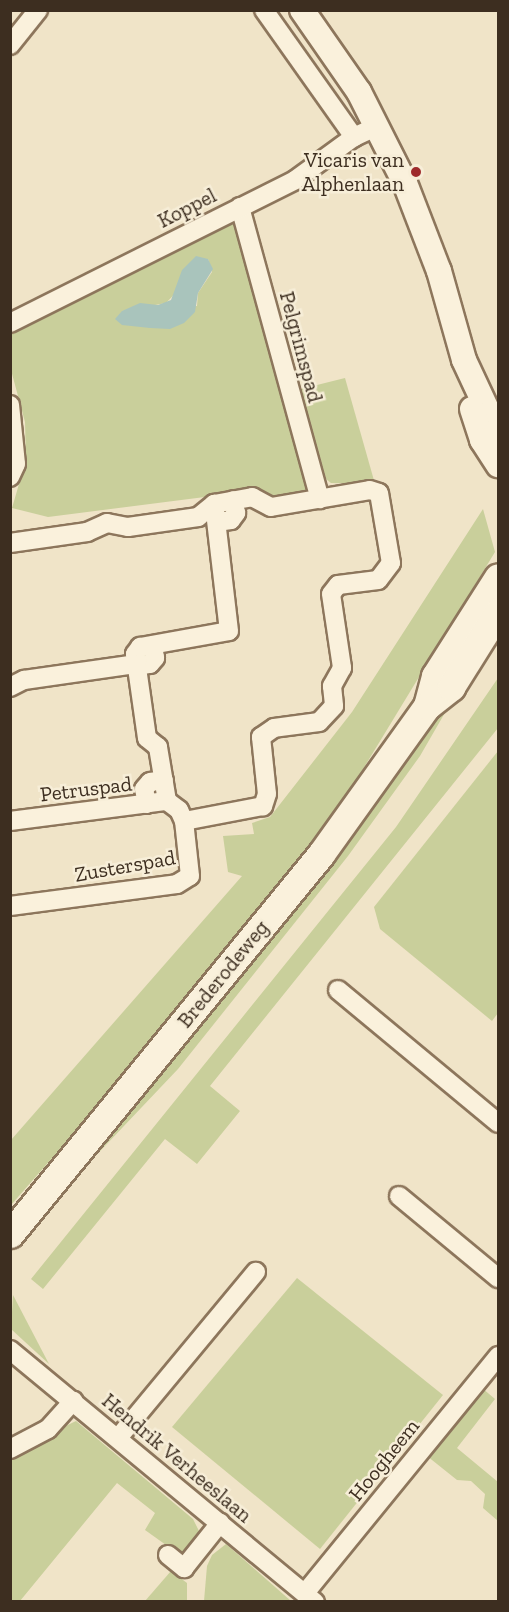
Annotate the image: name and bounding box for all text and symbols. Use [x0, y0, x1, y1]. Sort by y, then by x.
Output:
place label: Vicaris van Alphenlaan [302, 147, 404, 197]
marker: Vicaris van Alphenlaan [409, 165, 423, 179]
street label: Koppel [153, 183, 221, 233]
street label: Pelgrimspad [274, 289, 328, 405]
street label: Petruspad [39, 771, 133, 807]
street label: Zusterspad [73, 845, 177, 887]
street label: Brederodeweg [172, 915, 274, 1033]
street label: Hendrik Verheeslaan [97, 1388, 257, 1528]
street label: Hoogheem [343, 1414, 425, 1506]

